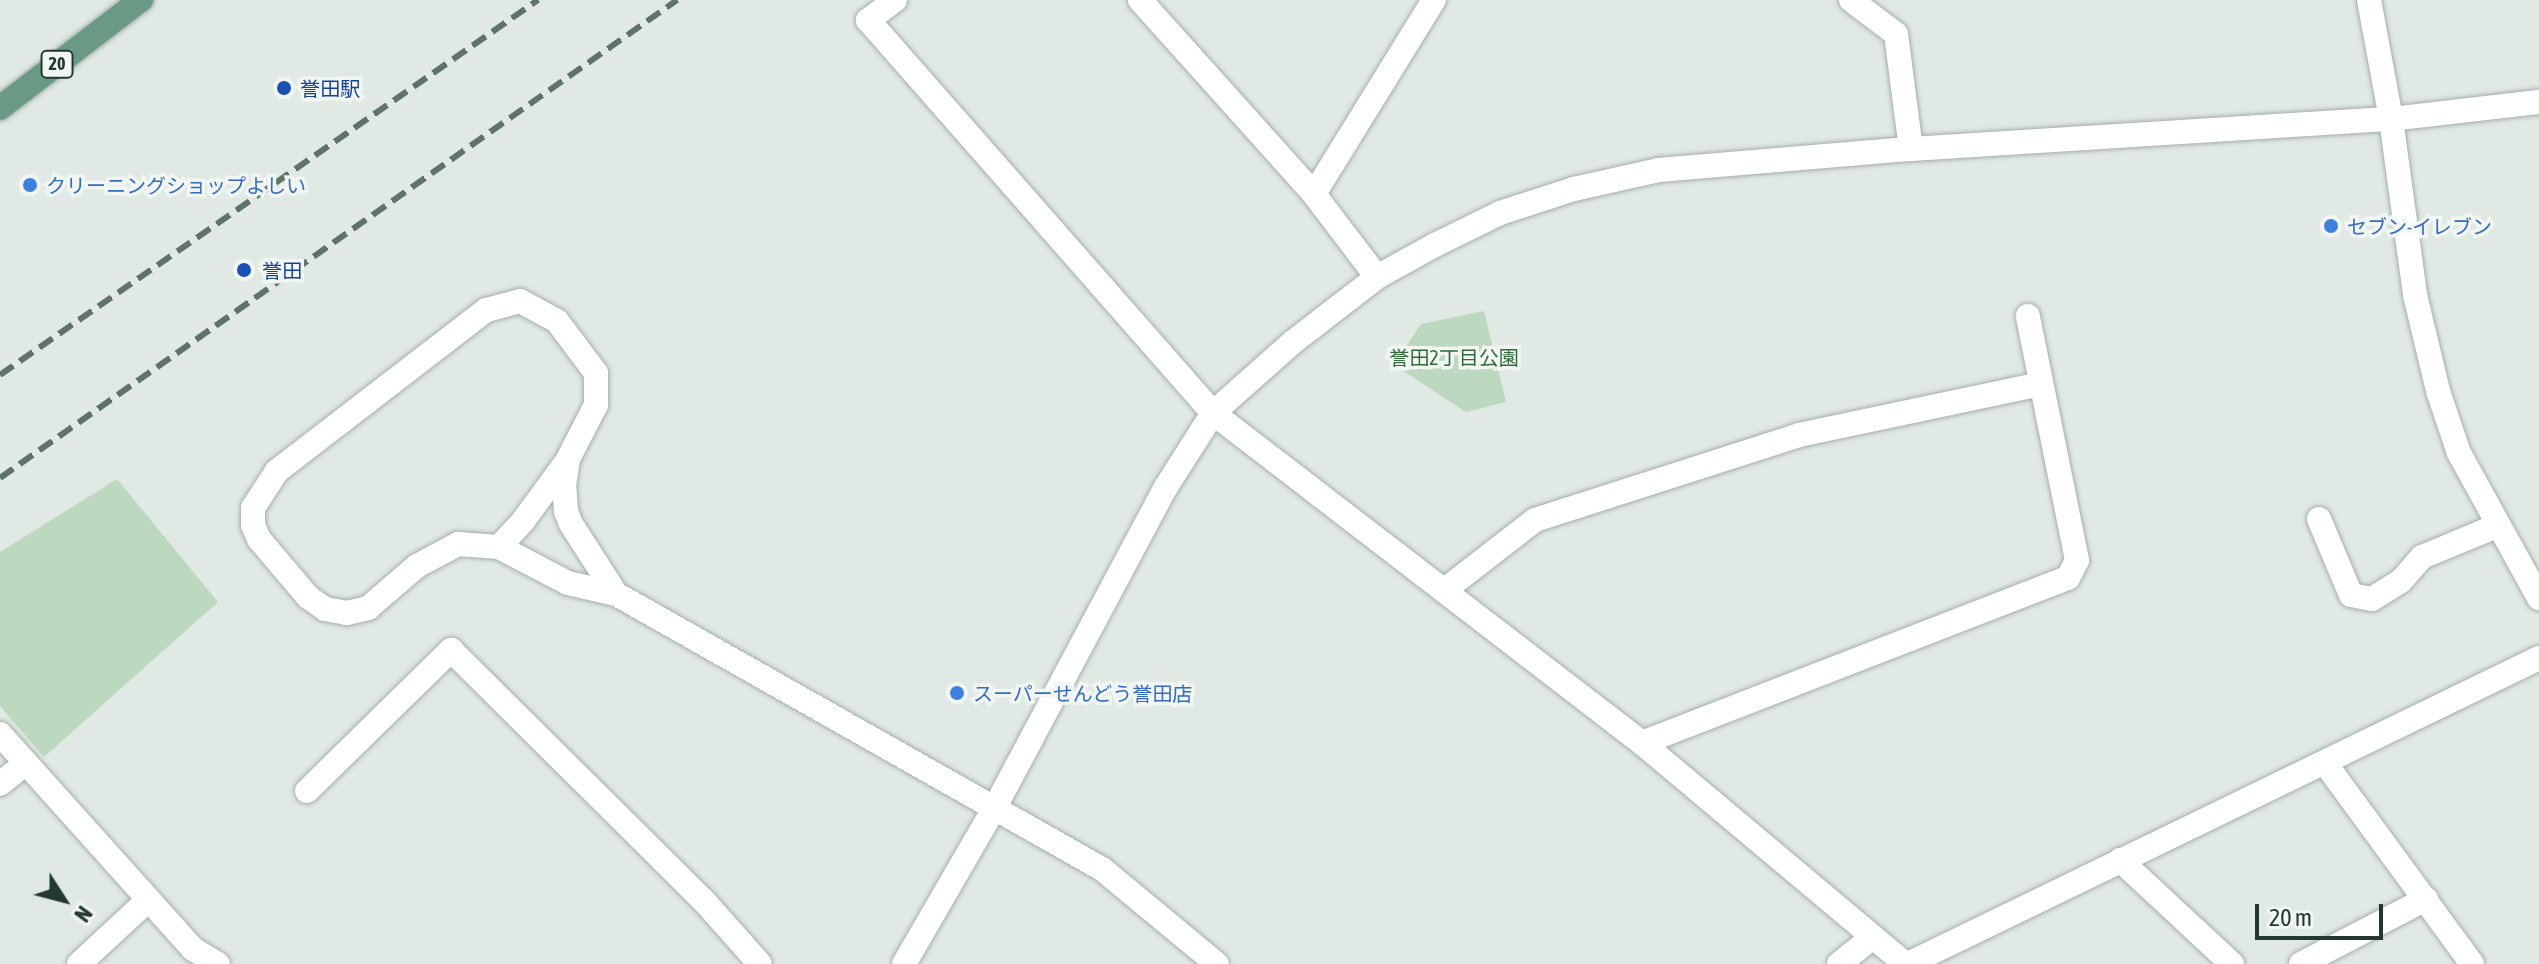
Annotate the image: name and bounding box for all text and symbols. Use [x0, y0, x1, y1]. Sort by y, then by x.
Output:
road number: 20 [39, 50, 75, 78]
place label: 誉田駅 [300, 76, 360, 100]
marker: 誉田駅 [275, 79, 293, 97]
place label: クリーニングショップよしい [46, 173, 306, 197]
marker: クリーニングショップよしい [21, 176, 39, 194]
place label: セブン-イレブン [2347, 214, 2492, 238]
marker: セブン-イレブン [2322, 217, 2340, 235]
place label: 誉田 [262, 258, 302, 282]
marker: 誉田 [233, 259, 255, 281]
park label: 誉田2丁目公園 [1389, 345, 1519, 369]
place label: スーパーせんどう誉田店 [973, 681, 1193, 705]
marker: スーパーせんどう誉田店 [948, 684, 966, 702]
north arrow [24, 860, 104, 940]
scale bar [2259, 888, 2387, 938]
text: N [69, 901, 98, 927]
text: 20 m [2269, 904, 2312, 931]

